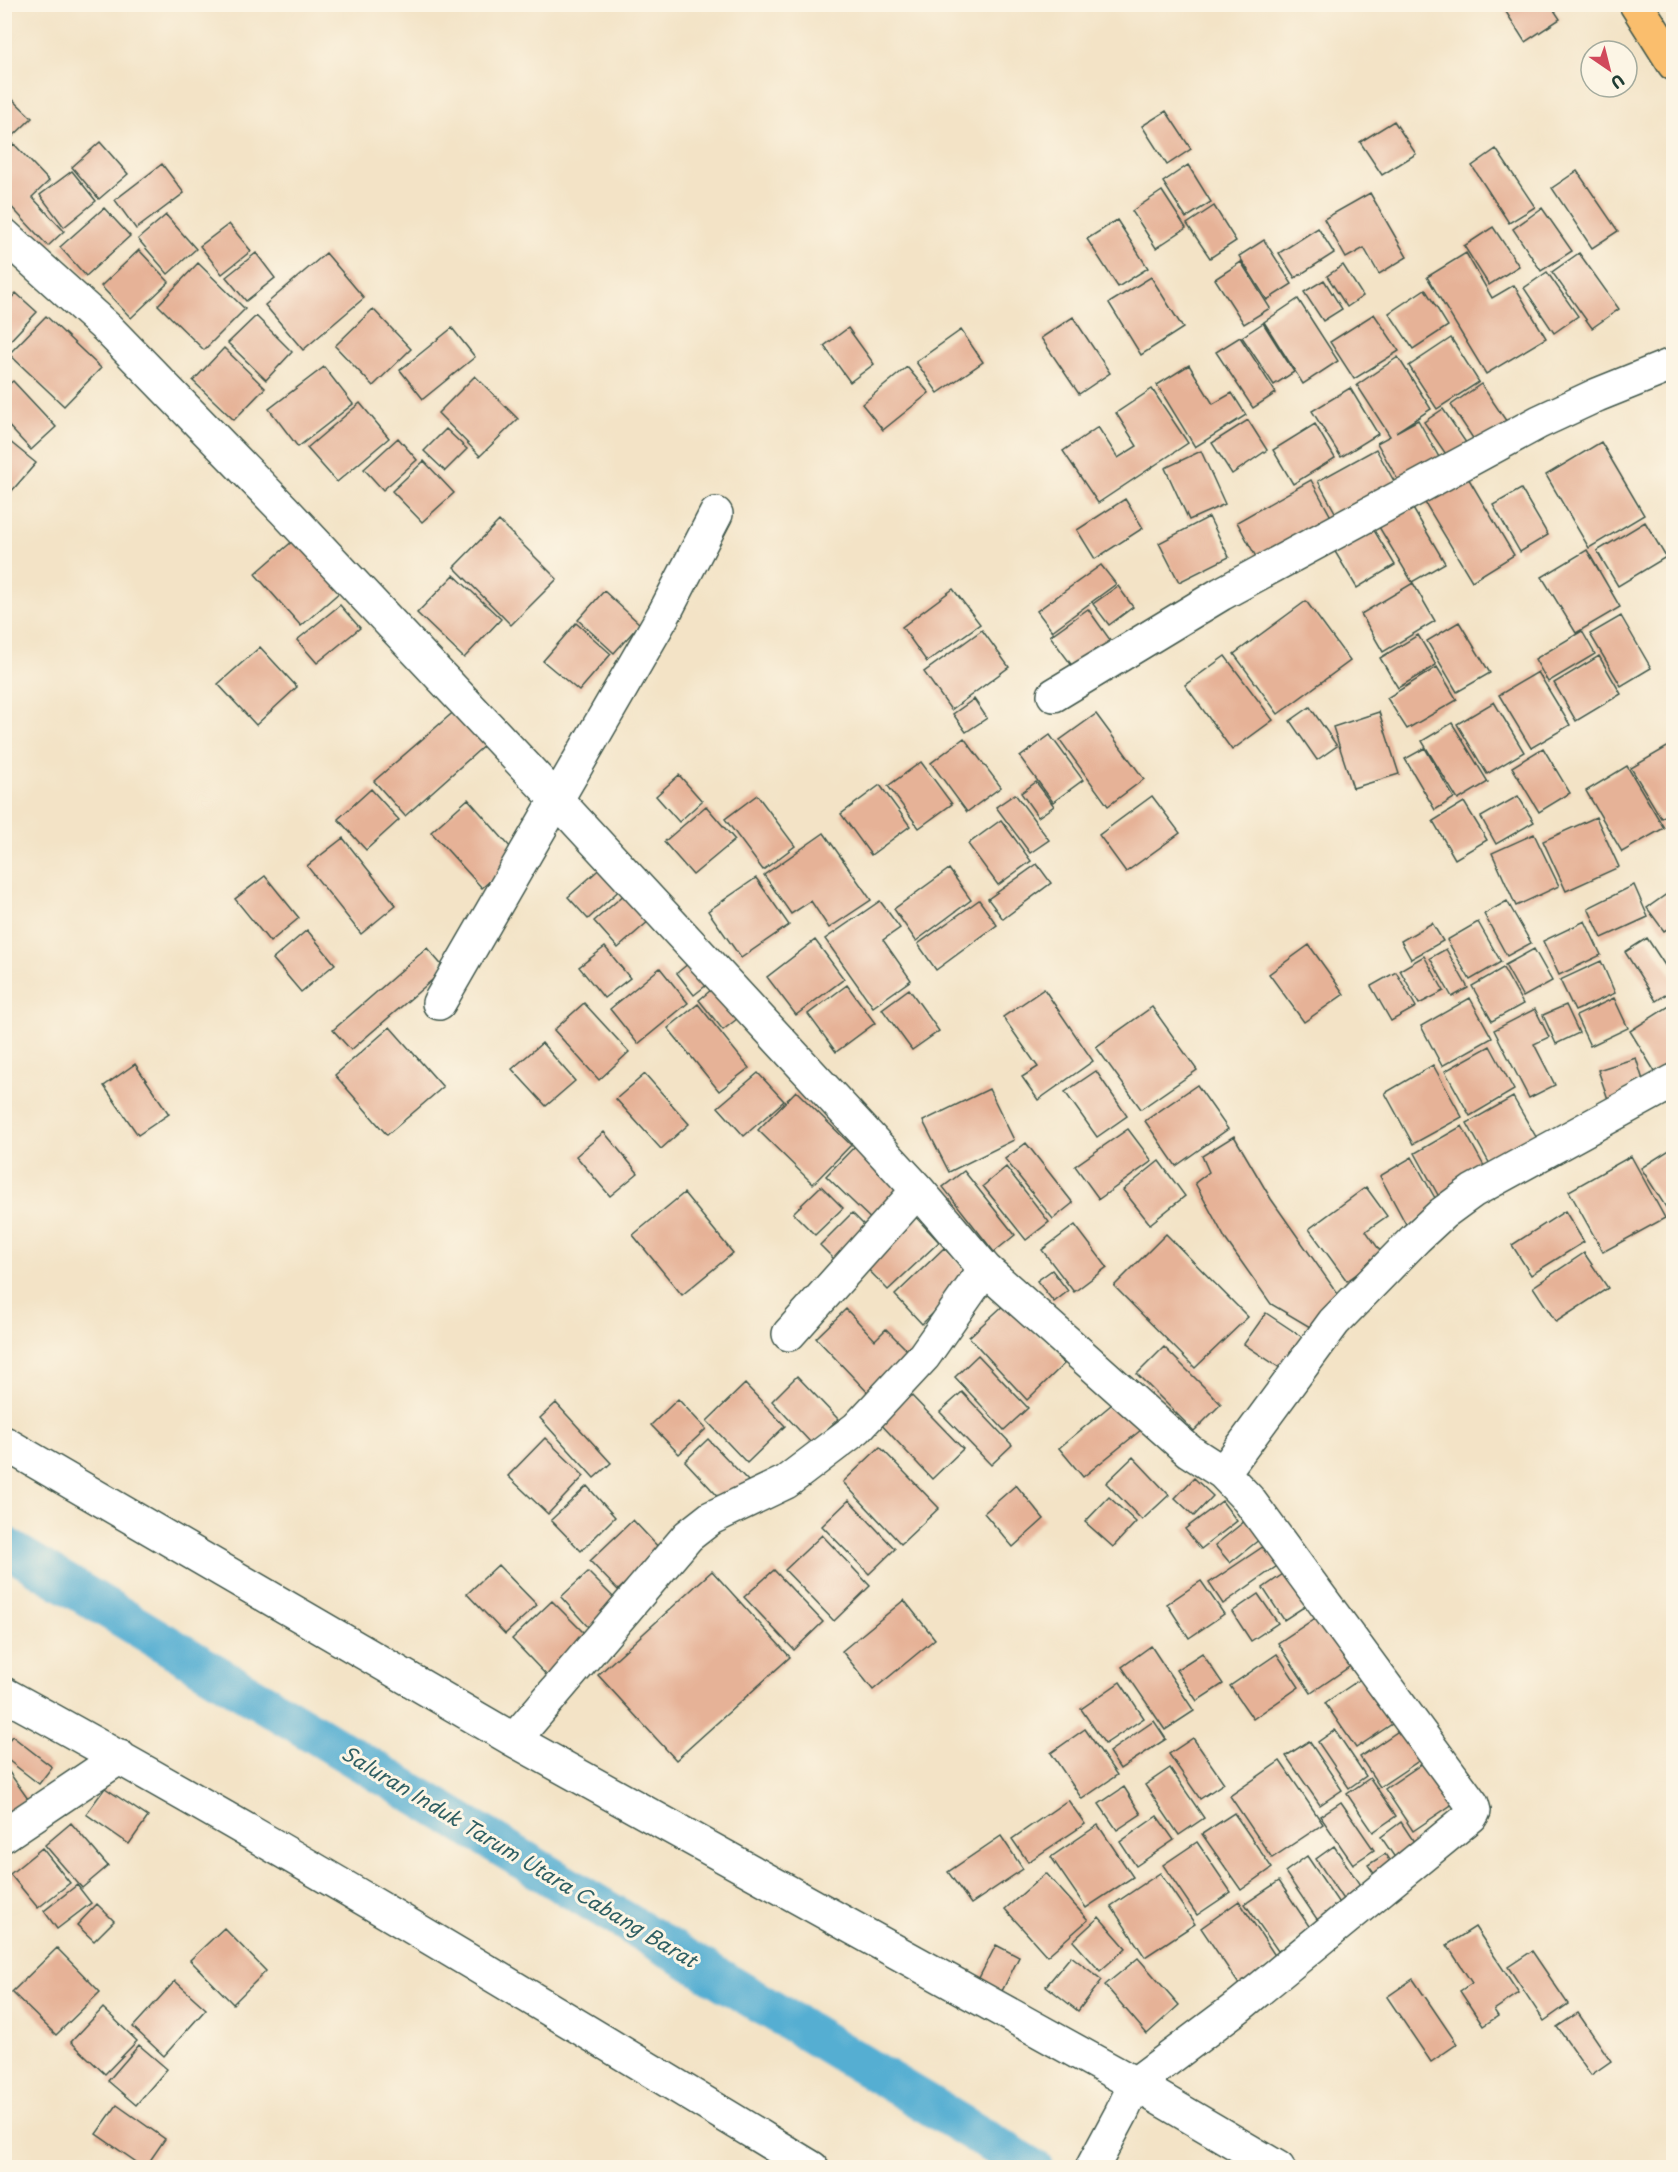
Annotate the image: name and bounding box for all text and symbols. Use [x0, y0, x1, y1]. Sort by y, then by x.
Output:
north arrow [1579, 39, 1639, 99]
text: U [1606, 69, 1630, 95]
water label: Saluran Induk Tarum Utara Cabang Barat [336, 1738, 705, 1976]

